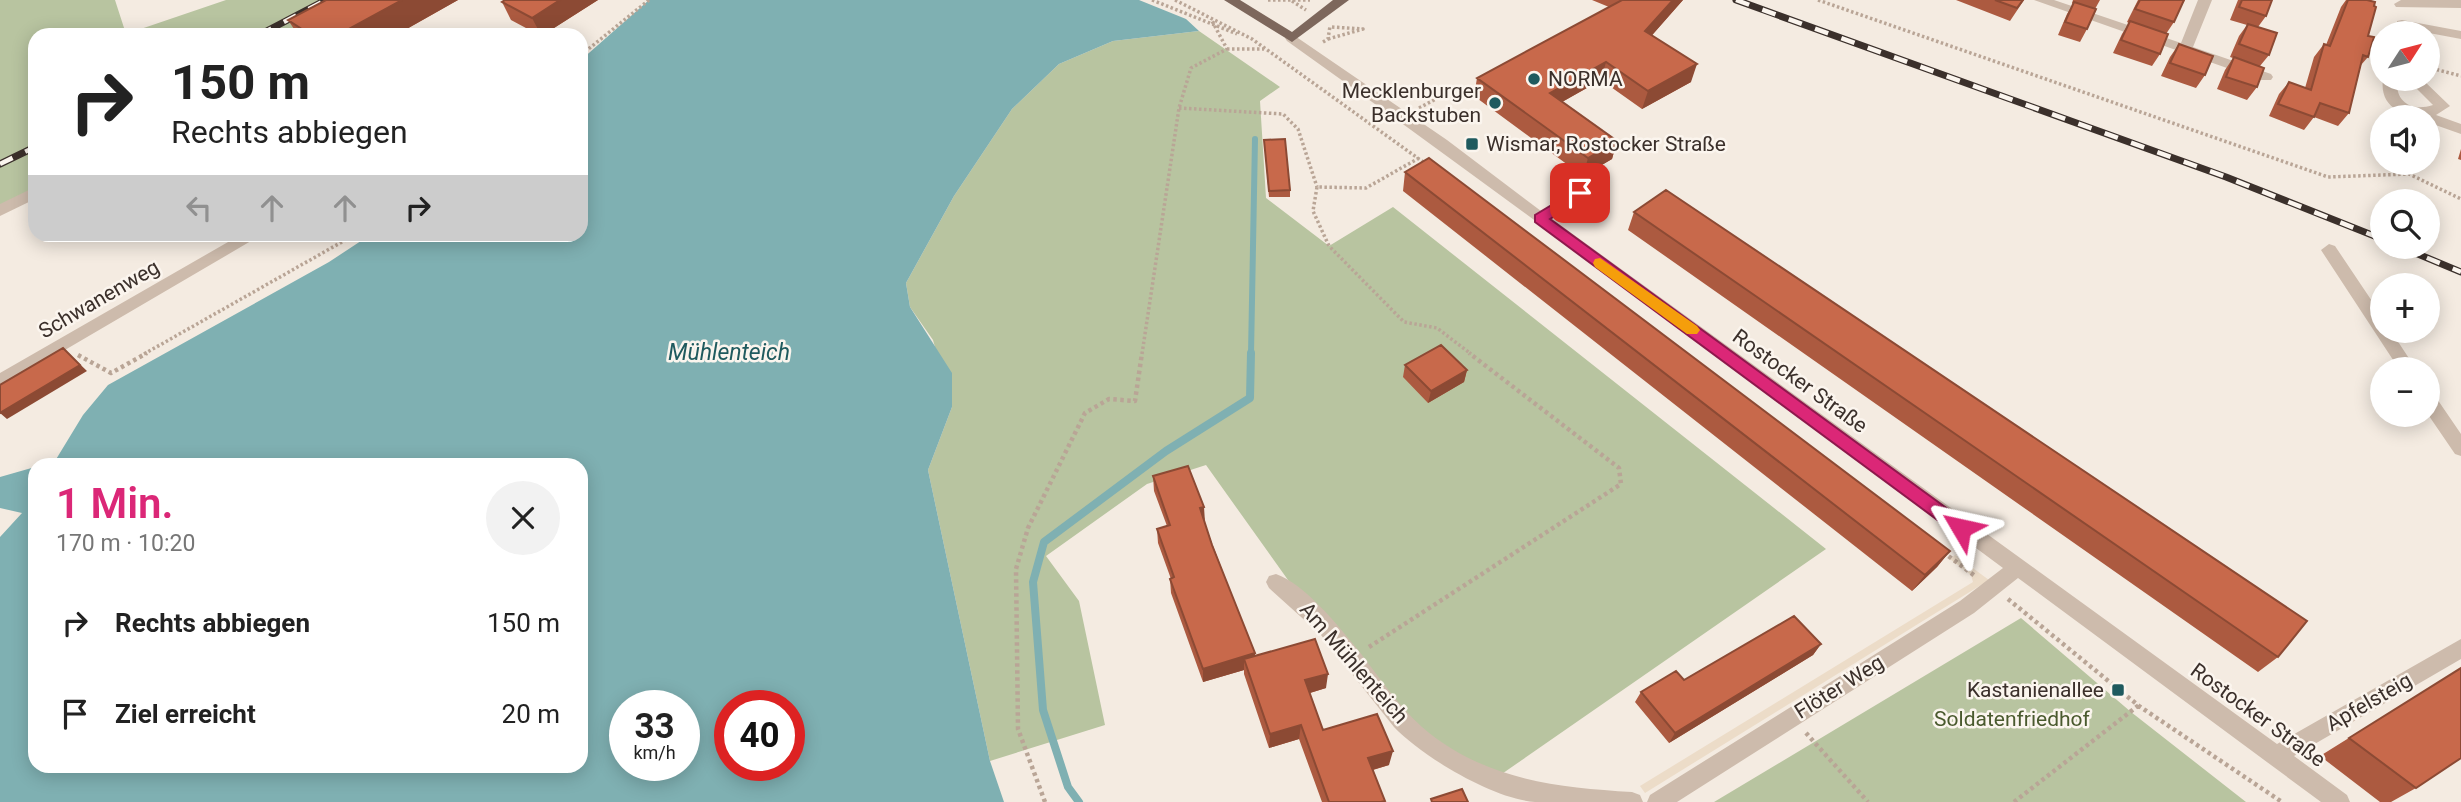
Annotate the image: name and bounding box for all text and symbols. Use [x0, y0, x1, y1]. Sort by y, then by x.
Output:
north arrow [2370, 21, 2440, 91]
map controls [2370, 21, 2440, 427]
text: 150 m [171, 54, 310, 111]
icon: right [56, 56, 147, 147]
place label: NORMA [1548, 67, 1623, 91]
marker: NORMA [1526, 71, 1542, 87]
place label: Mecklenburger Backstuben [1342, 79, 1481, 127]
marker: Mecklenburger Backstuben [1487, 95, 1503, 111]
button: sound [2370, 105, 2440, 175]
text: Rechts abbiegen [171, 113, 408, 151]
place label: Wismar, Rostocker Straße [1486, 132, 1726, 156]
marker: Wismar, Rostocker Straße [1464, 136, 1480, 152]
pin [1550, 163, 1610, 223]
icon: arrive [1561, 174, 1599, 212]
icon: left [180, 189, 218, 227]
icon: ahead [253, 189, 291, 227]
icon: ahead [326, 189, 364, 227]
icon: right [399, 189, 437, 227]
button: search [2370, 189, 2440, 259]
street label: Schwanenweg [34, 255, 164, 343]
button: + [2370, 273, 2440, 343]
street label: Rostocker Straße [1728, 324, 1872, 438]
water label: Mühlenteich [668, 339, 790, 366]
button: − [2370, 357, 2440, 427]
text: 1 Min. [56, 479, 174, 528]
button: close [486, 481, 560, 555]
position arrow [1924, 491, 1998, 565]
text: 170 m · 10:20 [56, 530, 195, 557]
street label: Am Mühlenteich [1295, 598, 1413, 728]
icon: right [56, 604, 94, 642]
text: Rechts abbiegen [115, 608, 310, 638]
text: 150 m [487, 608, 560, 638]
street label: Flöter Weg [1790, 650, 1888, 724]
street label: Rostocker Straße [2186, 658, 2330, 772]
street label: Apfelsteig [2322, 668, 2416, 736]
place label: Kastanienallee [1967, 678, 2104, 702]
marker: Kastanienallee [2110, 682, 2126, 698]
speed limit sign: 40 [714, 690, 805, 781]
icon: arrive [56, 695, 94, 733]
text: Ziel erreicht [115, 699, 256, 729]
text: 20 m [502, 699, 560, 729]
text: 33 [634, 706, 675, 747]
park label: Soldatenfriedhof [1934, 707, 2091, 731]
text: km/h [633, 742, 676, 763]

